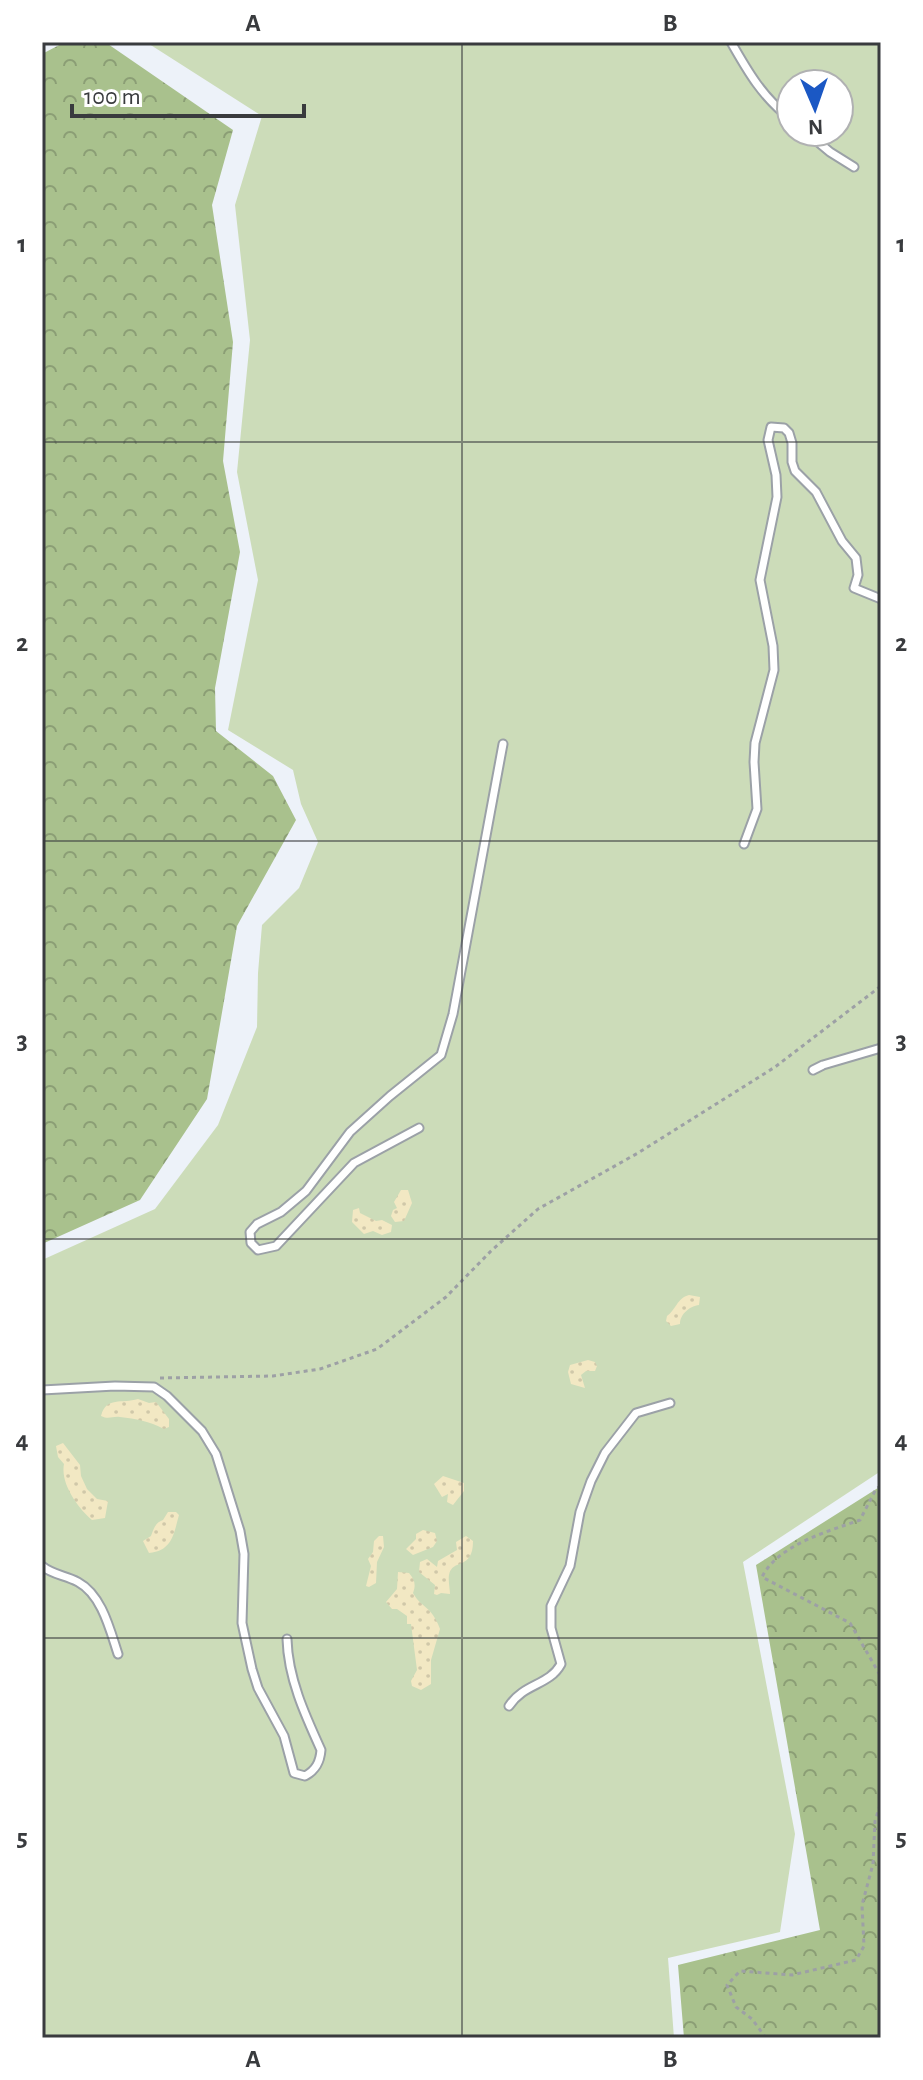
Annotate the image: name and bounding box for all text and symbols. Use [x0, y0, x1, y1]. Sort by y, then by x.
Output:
text: A [245, 10, 261, 36]
text: B [662, 10, 678, 36]
scale bar [72, 68, 304, 118]
north arrow [775, 68, 855, 148]
text: 100 m [84, 85, 141, 109]
text: N [808, 116, 824, 138]
text: 1 [17, 231, 27, 257]
text: 1 [896, 231, 906, 257]
text: 2 [16, 630, 28, 656]
text: 2 [895, 630, 907, 656]
text: 3 [16, 1028, 28, 1054]
text: 3 [895, 1028, 907, 1054]
text: 4 [15, 1427, 29, 1453]
text: 4 [894, 1427, 908, 1453]
text: 5 [16, 1825, 28, 1851]
text: 5 [895, 1825, 907, 1851]
text: A [245, 2046, 261, 2072]
text: B [662, 2046, 678, 2072]

